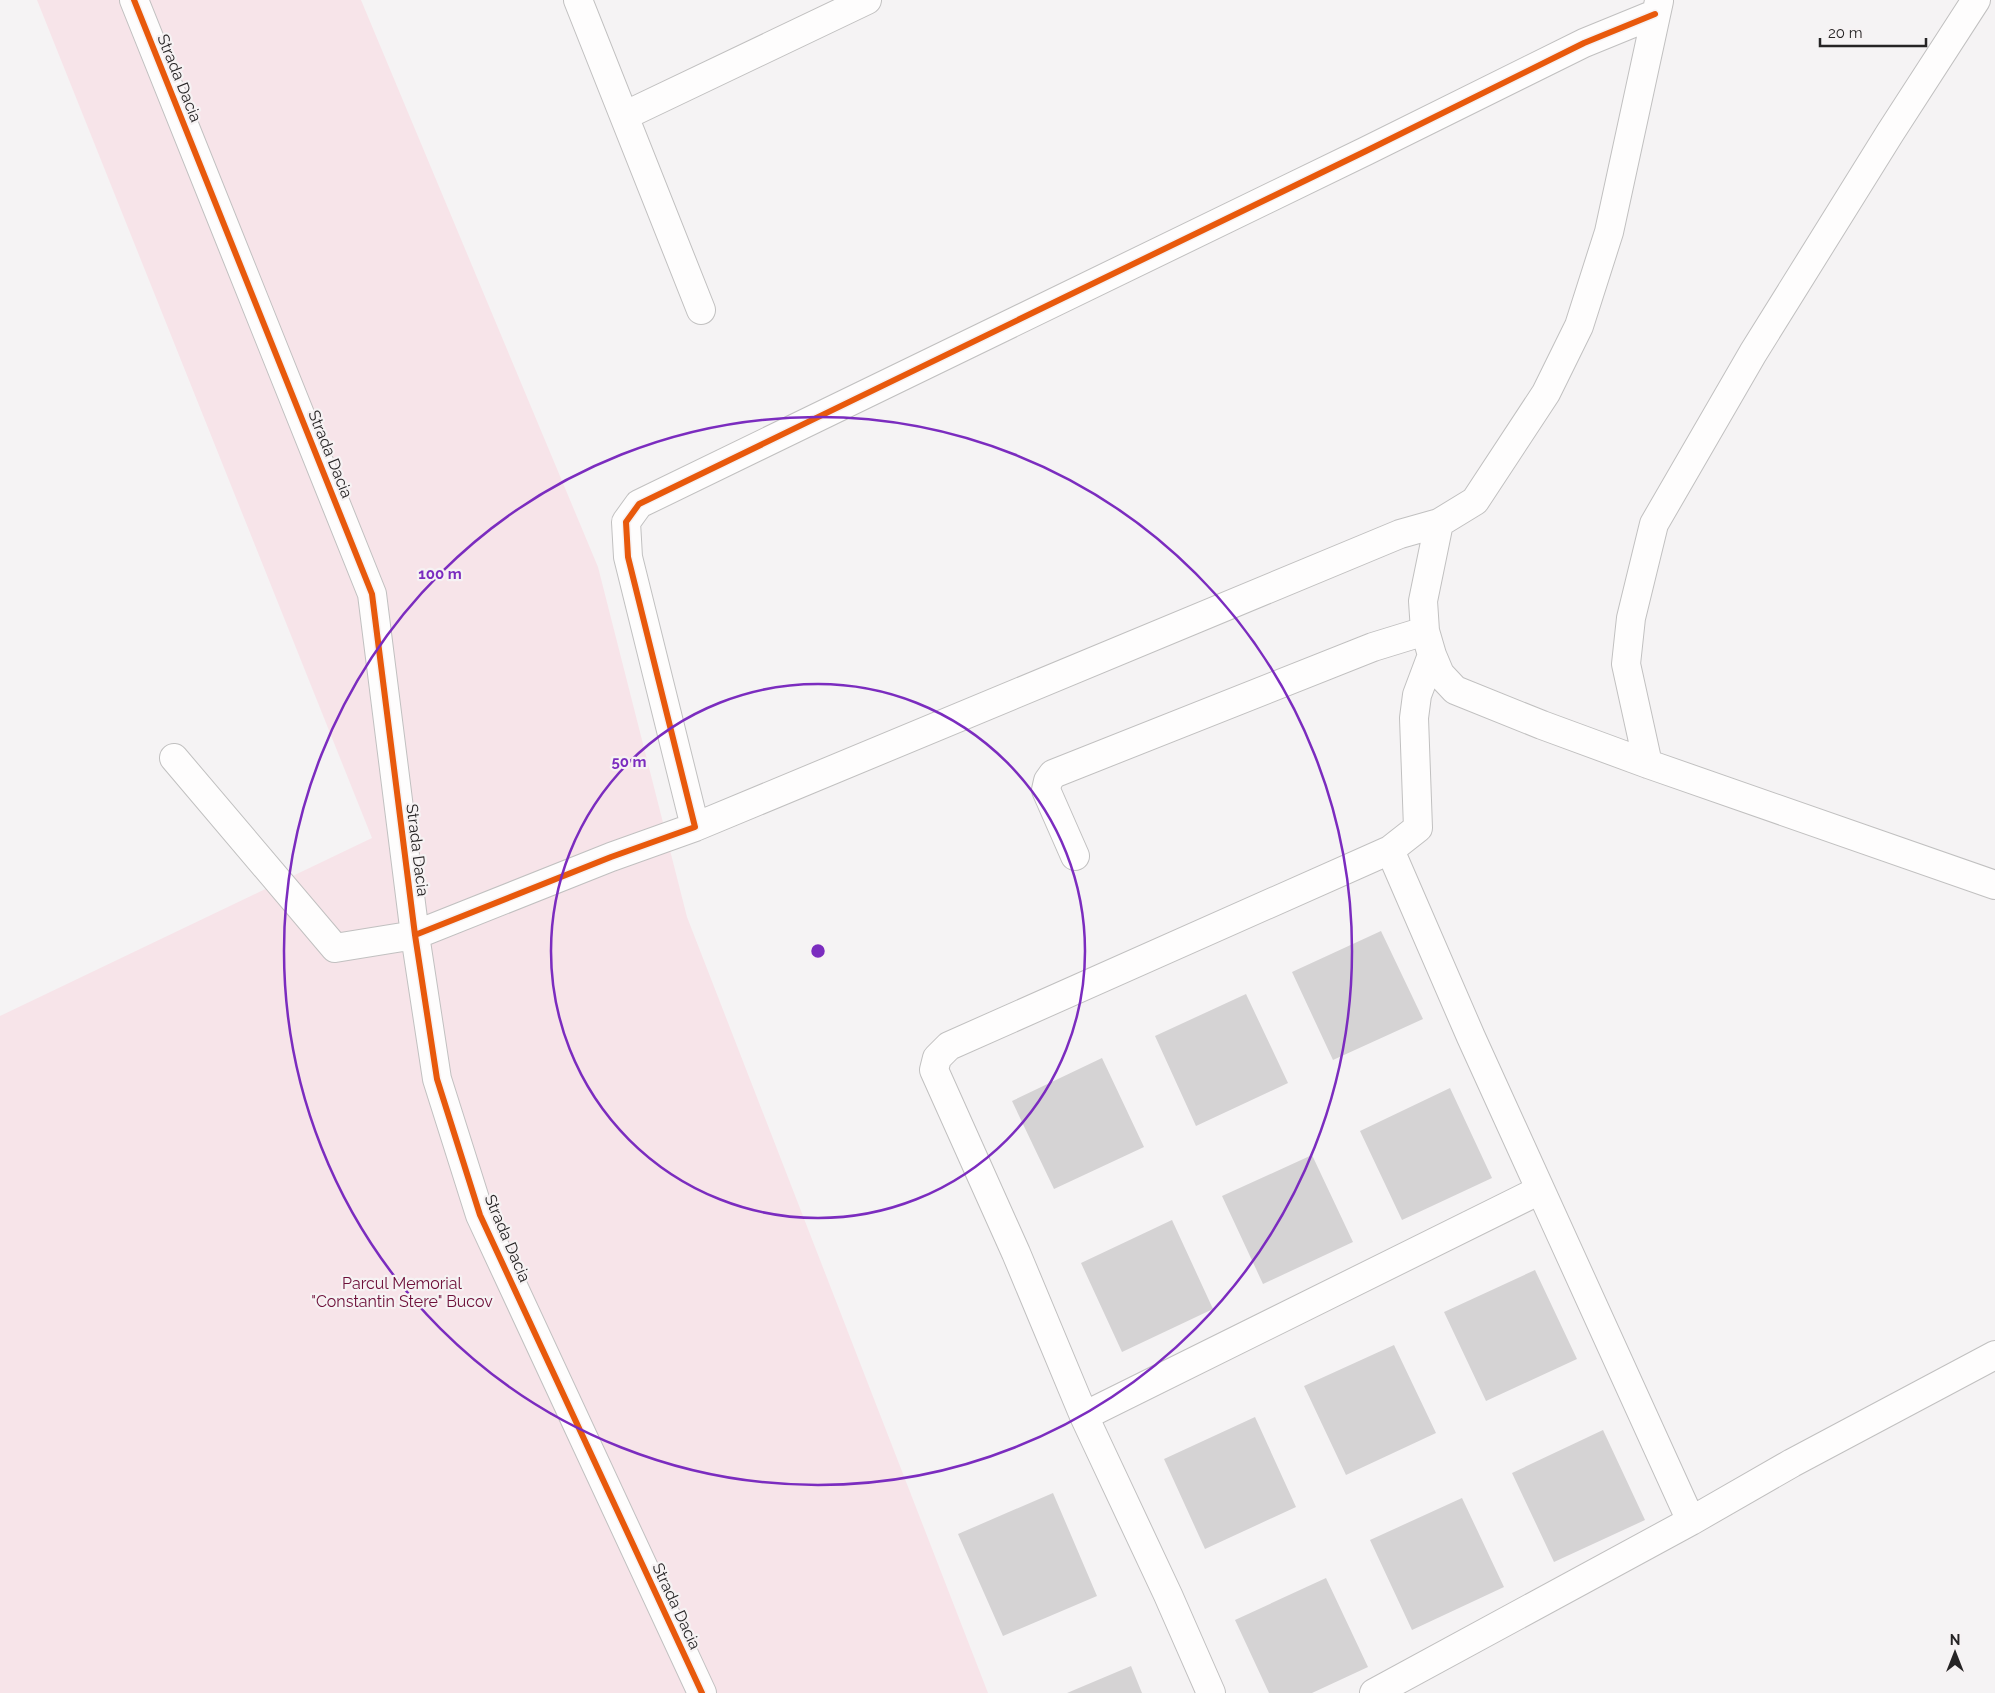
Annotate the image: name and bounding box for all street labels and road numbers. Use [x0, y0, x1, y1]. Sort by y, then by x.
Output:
street label: Strada Dacia [153, 31, 206, 125]
street label: Strada Dacia [304, 407, 357, 501]
street label: Strada Dacia [402, 803, 433, 897]
street label: Strada Dacia [481, 1192, 534, 1285]
street label: Strada Dacia [648, 1560, 705, 1652]

